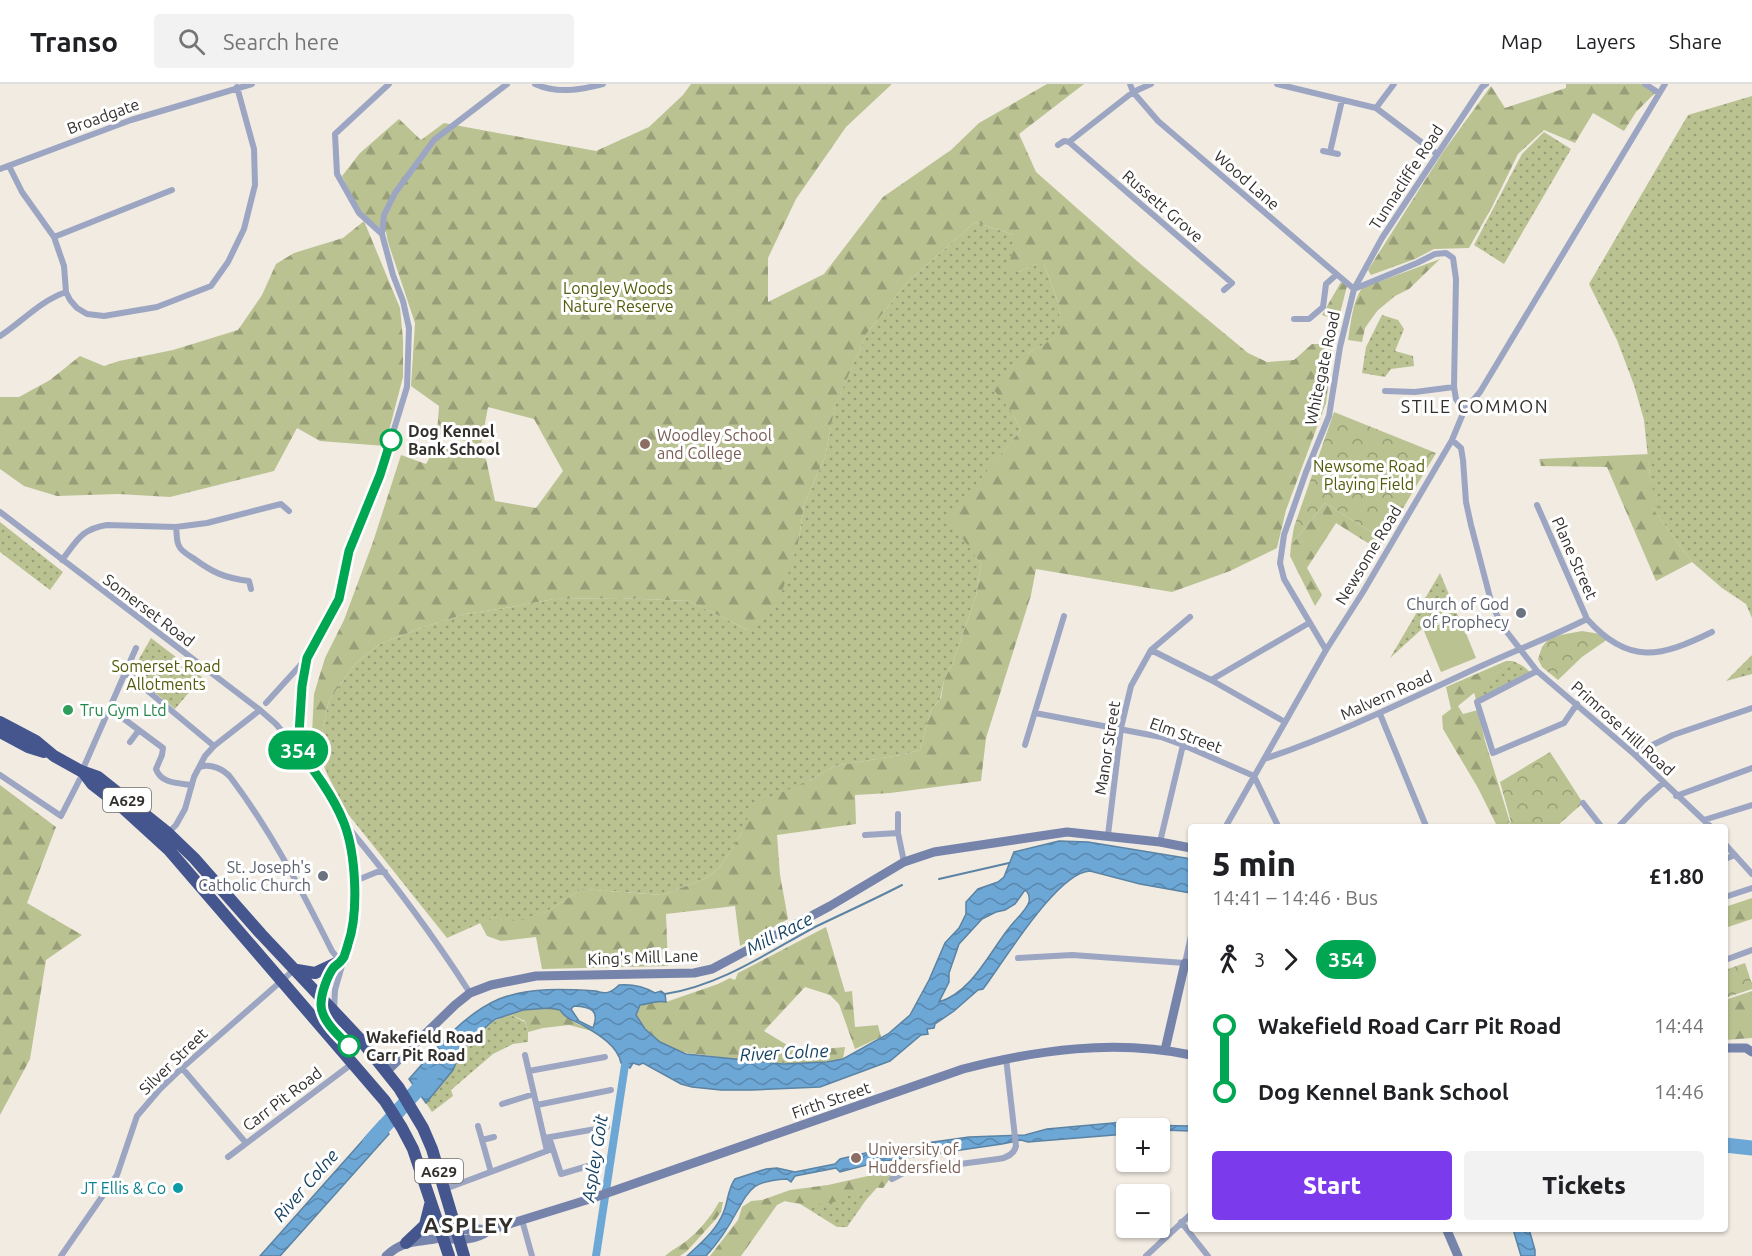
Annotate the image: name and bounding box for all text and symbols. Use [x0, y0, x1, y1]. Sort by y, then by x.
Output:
search box [154, 14, 574, 68]
icon: search [175, 25, 208, 58]
text: Transo [30, 26, 118, 57]
text: Search here [223, 29, 339, 54]
text: Map [1501, 29, 1542, 53]
text: Layers [1575, 29, 1636, 53]
text: Share [1669, 29, 1722, 53]
street label: Broadgate [64, 95, 142, 137]
street label: Tunnacliffe Road [1365, 121, 1447, 233]
street label: Wood Lane [1211, 147, 1283, 213]
street label: Russett Grove [1119, 166, 1207, 246]
park label: Longley Woods Nature Reserve [562, 279, 674, 315]
street label: Whitegate Road [1301, 309, 1343, 427]
district label: STILE COMMON [1401, 396, 1549, 416]
place label: Dog Kennel Bank School [408, 422, 500, 458]
place label: Woodley School and College [657, 426, 772, 462]
marker: Dog Kennel Bank School [380, 429, 402, 451]
marker: Woodley School and College [638, 437, 652, 451]
park label: Newsome Road Playing Field [1313, 457, 1425, 493]
street label: Newsome Road [1331, 502, 1405, 608]
street label: Plane Street [1549, 514, 1601, 603]
street label: Somerset Road [100, 570, 198, 650]
place label: Church of God of Prophecy [1406, 595, 1509, 631]
marker: Church of God of Prophecy [1514, 606, 1528, 620]
park label: Somerset Road Allotments [111, 657, 221, 693]
street label: Malvern Road [1337, 667, 1435, 723]
street label: Primrose Hill Road [1568, 677, 1678, 779]
street label: Manor Street [1091, 699, 1123, 796]
place label: Tru Gym Ltd [80, 701, 167, 719]
marker: Tru Gym Ltd [61, 703, 75, 717]
street label: Elm Street [1148, 714, 1225, 757]
line badge: 354 [264, 730, 332, 770]
text: 354 [280, 738, 316, 762]
road number: A629 [103, 788, 151, 812]
text: 5 min [1212, 845, 1296, 882]
place label: St. Joseph's Catholic Church [198, 858, 311, 894]
text: £1.80 [1649, 863, 1704, 888]
marker: St. Joseph's Catholic Church [316, 869, 330, 883]
text: 14:41 – 14:46 · Bus [1212, 886, 1378, 909]
water label: Mill Race [742, 908, 816, 958]
icon: walk [1212, 943, 1245, 976]
icon: forward [1274, 943, 1307, 976]
street label: King's Mill Lane [587, 946, 699, 968]
text: 354 [1328, 947, 1364, 971]
text: 3 [1254, 948, 1265, 971]
text: Wakefield Road Carr Pit Road [1258, 1013, 1561, 1038]
text: 14:44 [1654, 1014, 1704, 1037]
street label: Silver Street [135, 1024, 211, 1098]
place label: Wakefield Road Carr Pit Road [366, 1028, 484, 1064]
marker: Wakefield Road Carr Pit Road [338, 1035, 360, 1057]
water label: River Colne [739, 1040, 829, 1064]
street label: Carr Pit Road [239, 1063, 325, 1135]
street label: Firth Street [789, 1078, 873, 1122]
text: Dog Kennel Bank School [1258, 1079, 1509, 1104]
text: 14:46 [1654, 1080, 1704, 1103]
water label: Aspley Goit [577, 1112, 611, 1204]
map controls [1116, 1118, 1170, 1238]
button: + [1116, 1118, 1170, 1172]
place label: University of Huddersfield [868, 1140, 961, 1176]
water label: River Colne [268, 1145, 342, 1225]
marker: University of Huddersfield [849, 1151, 863, 1165]
button: Start [1212, 1151, 1452, 1220]
button: Tickets [1464, 1151, 1704, 1220]
road number: A629 [415, 1159, 463, 1183]
place label: JT Ellis & Co [80, 1179, 166, 1197]
marker: JT Ellis & Co [171, 1181, 185, 1195]
button: − [1116, 1184, 1170, 1238]
district label: ASPLEY [424, 1212, 514, 1237]

